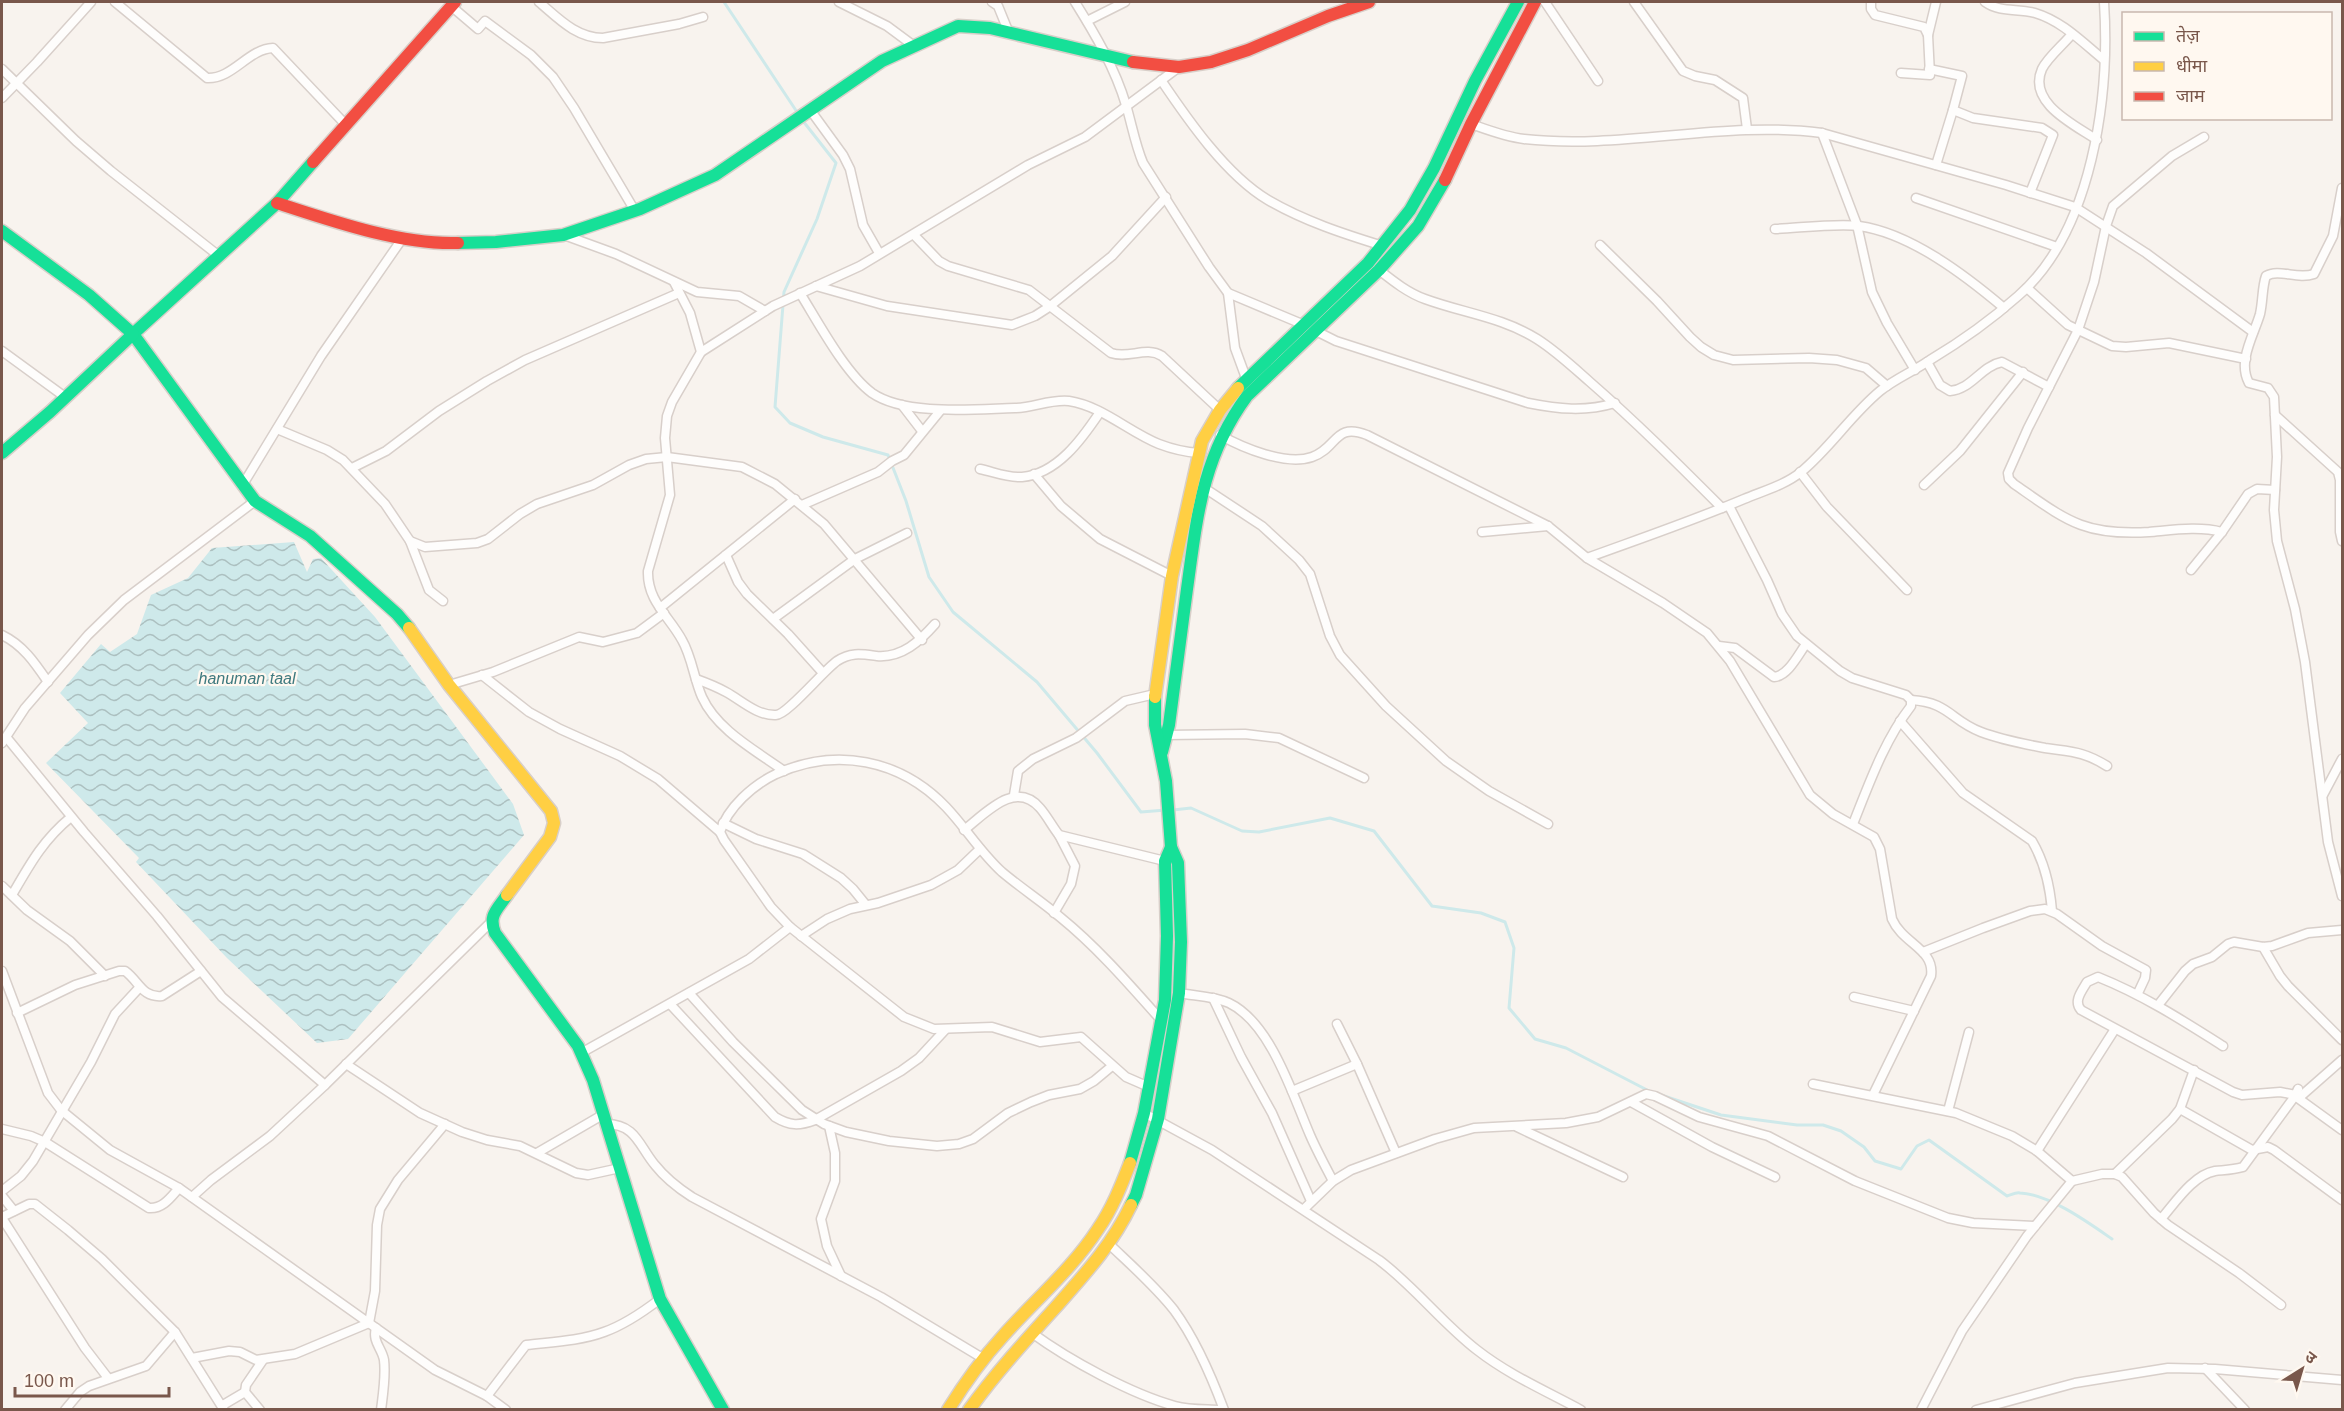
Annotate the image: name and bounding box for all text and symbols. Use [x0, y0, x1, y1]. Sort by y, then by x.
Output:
legend [2122, 12, 2332, 120]
text: तेज़ [2176, 25, 2200, 46]
text: धीमा [2176, 56, 2207, 76]
text: जाम [2176, 86, 2206, 106]
water label: hanuman taal [199, 670, 296, 687]
north arrow [2272, 1339, 2332, 1399]
text: उ [2302, 1348, 2320, 1367]
scale bar [15, 1360, 170, 1398]
text: 100 m [24, 1371, 74, 1391]

